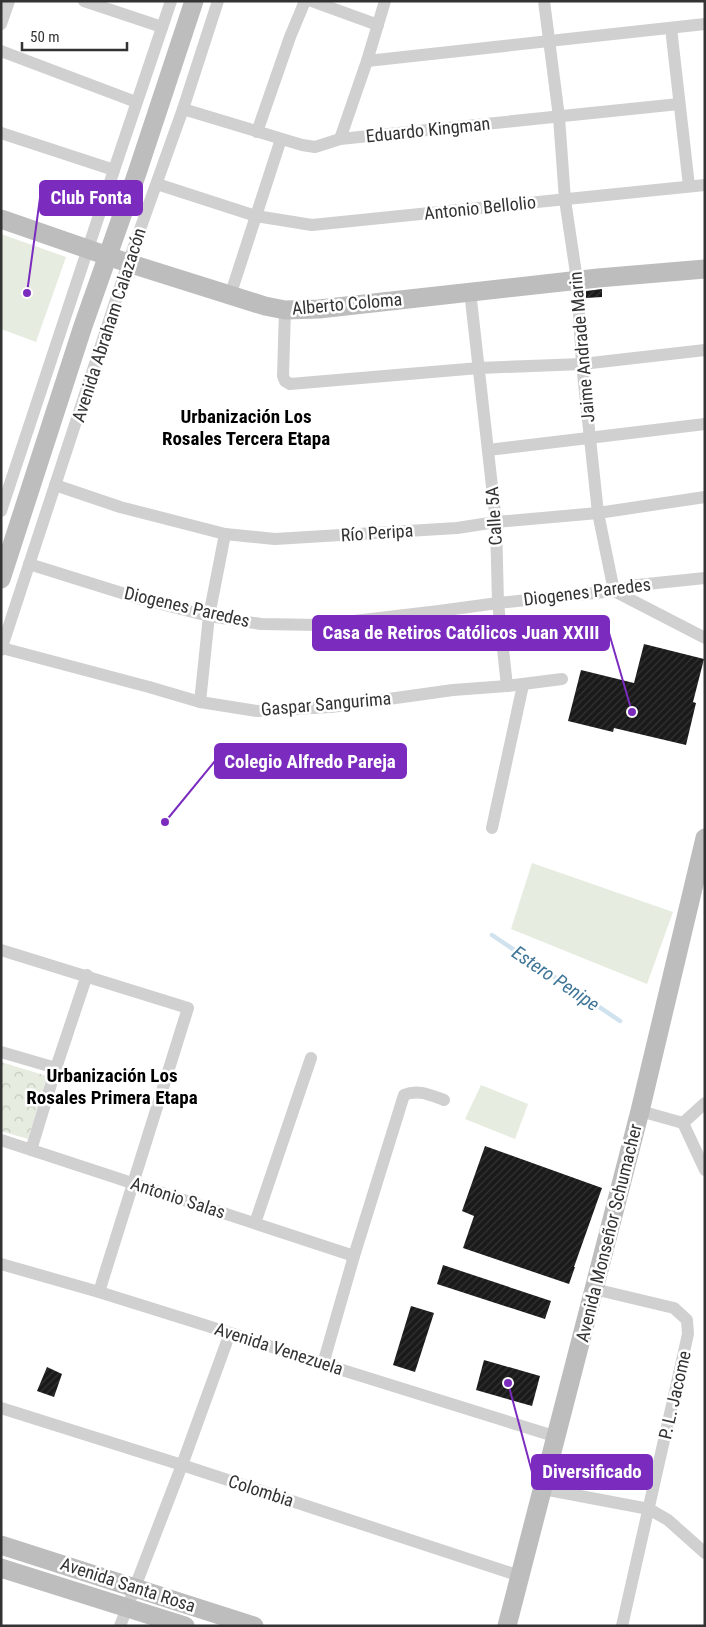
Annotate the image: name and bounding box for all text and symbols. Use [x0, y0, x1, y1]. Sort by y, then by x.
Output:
scale bar [22, 20, 128, 52]
text: 50 m [30, 28, 60, 46]
street label: Eduardo Kingman [365, 113, 491, 146]
callout: Club Fonta [40, 181, 142, 215]
text: Club Fonta [50, 186, 132, 209]
street label: Antonio Bellolio [423, 191, 537, 224]
street label: Avenida Abraham Calazacón [67, 225, 150, 424]
street label: Jaime Andrade Marin [564, 271, 599, 423]
street label: Alberto Coloma [291, 288, 403, 319]
district label: Urbanización Los Rosales Tercera Etapa [162, 405, 330, 450]
street label: Calle 5A [481, 485, 506, 546]
street label: Río Peripa [340, 520, 414, 545]
street label: Diogenes Paredes [522, 573, 652, 610]
street label: Diogenes Paredes [122, 582, 252, 631]
callout: Casa de Retiros Católicos Juan XXIII [313, 616, 609, 650]
text: Casa de Retiros Católicos Juan XXIII [323, 621, 599, 644]
street label: Gaspar Sangurima [260, 687, 392, 720]
callout: Colegio Alfredo Pareja [215, 744, 406, 778]
text: Colegio Alfredo Pareja [224, 750, 396, 773]
water label: Estero Penipe [508, 941, 604, 1016]
district label: Urbanización Los Rosales Primera Etapa [26, 1064, 198, 1109]
street label: Avenida Monseñor Schumacher [571, 1121, 646, 1344]
street label: Antonio Salas [128, 1172, 228, 1223]
street label: Avenida Venezuela [212, 1318, 346, 1379]
street label: P. L. Jacome [654, 1349, 695, 1441]
callout: Diversificado [532, 1455, 652, 1489]
text: Diversificado [542, 1460, 642, 1483]
street label: Colombia [226, 1470, 297, 1511]
street label: Avenida Santa Rosa [58, 1553, 198, 1616]

